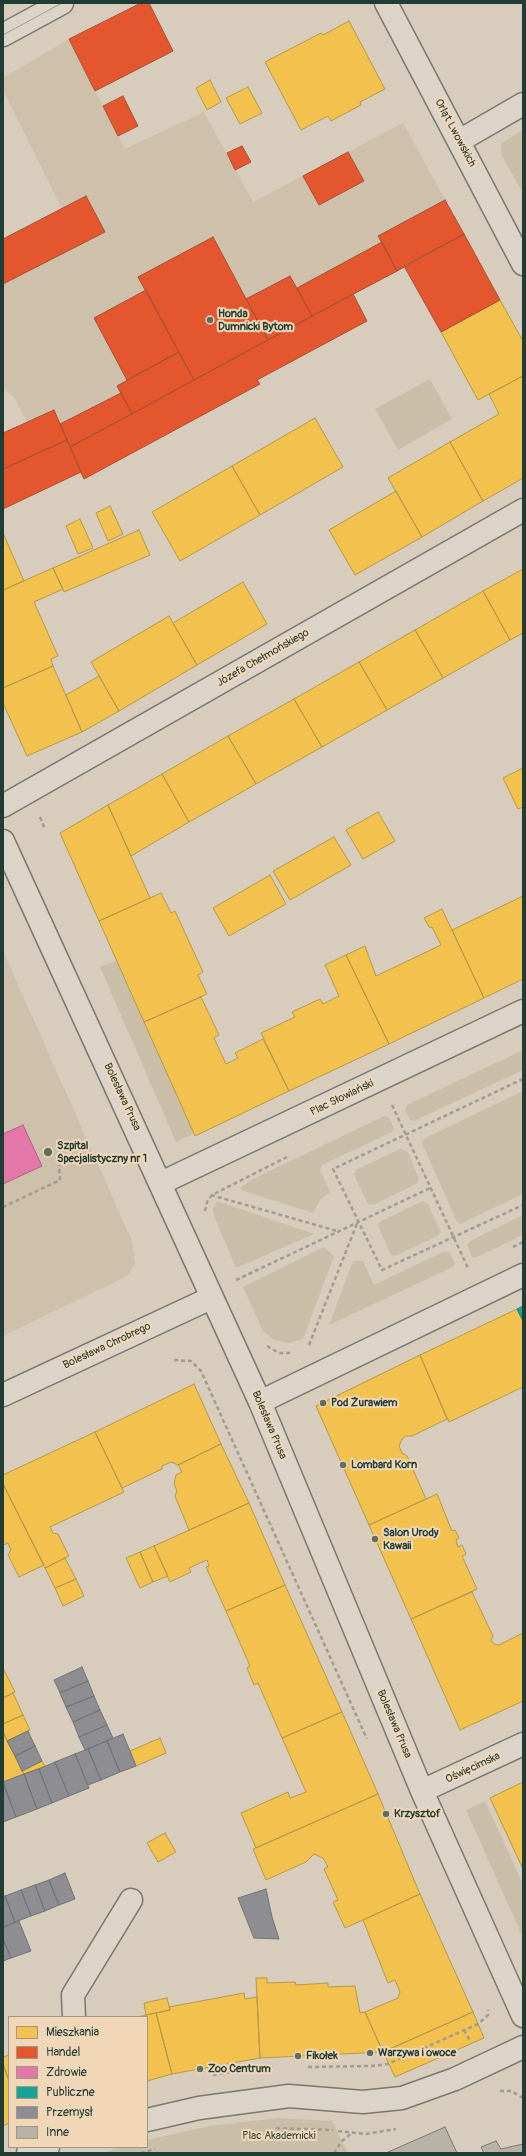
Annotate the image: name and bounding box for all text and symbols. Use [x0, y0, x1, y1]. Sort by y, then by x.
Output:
street label: Orląt Lwowskich [432, 97, 478, 169]
place label: Honda Dumnicki Bytom [218, 307, 293, 333]
marker: Honda Dumnicki Bytom [205, 315, 215, 325]
street label: Józefa Chełmońskiego [214, 626, 312, 690]
street label: Bolesława Prusa [101, 1061, 143, 1133]
street label: Plac Słowiański [308, 1077, 376, 1119]
place label: Szpital Specjalistyczny nr 1 [57, 1139, 147, 1165]
marker: Szpital Specjalistyczny nr 1 [42, 1146, 54, 1158]
street label: Bolesława Chrobrego [61, 1320, 153, 1372]
street label: Bolesława Prusa [249, 1389, 289, 1461]
place label: Pod Żurawiem [331, 1396, 398, 1410]
marker: Pod Żurawiem [318, 1398, 328, 1408]
place label: Lombard Korn [351, 1458, 417, 1472]
marker: Lombard Korn [338, 1460, 348, 1470]
place label: Salon Urody Kawaii [383, 1526, 439, 1552]
marker: Salon Urody Kawaii [370, 1534, 380, 1544]
street label: Bolesława Prusa [374, 1688, 414, 1760]
street label: Oświęcimska [444, 1750, 502, 1786]
place label: Krzysztof [394, 1807, 440, 1821]
marker: Krzysztof [381, 1809, 391, 1819]
legend [8, 2016, 148, 2148]
text: Mieszkania [46, 2025, 99, 2040]
text: Handel [46, 2045, 80, 2060]
place label: Warzywa i owoce [378, 2046, 456, 2060]
marker: Warzywa i owoce [365, 2048, 375, 2058]
place label: Fikołek [306, 2049, 338, 2063]
marker: Fikołek [293, 2051, 303, 2061]
place label: Zoo Centrum [208, 2062, 271, 2076]
marker: Zoo Centrum [195, 2064, 205, 2074]
text: Zdrowie [46, 2065, 87, 2080]
text: Publiczne [46, 2085, 95, 2100]
text: Przemysł [46, 2105, 93, 2120]
text: Inne [46, 2125, 69, 2140]
park label: Plac Akademicki [242, 2129, 316, 2143]

